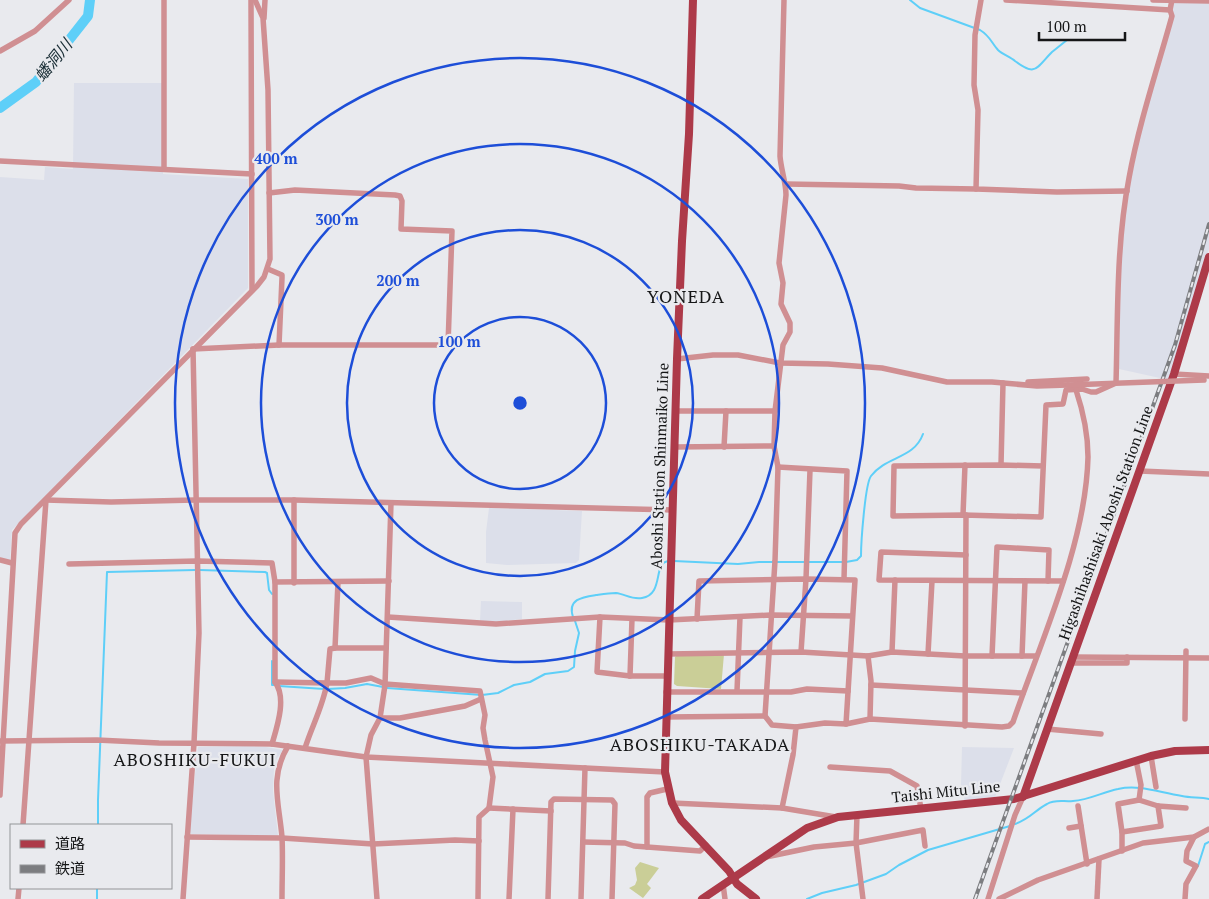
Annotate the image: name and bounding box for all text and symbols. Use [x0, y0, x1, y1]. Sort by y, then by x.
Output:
scale bar [1039, 10, 1125, 42]
text: 100 m [1046, 16, 1087, 36]
water label: 蟠洞川 [29, 33, 78, 86]
text: 400 m [254, 148, 298, 168]
text: 300 m [315, 209, 359, 229]
text: 200 m [376, 270, 420, 290]
district label: YONEDA [647, 284, 725, 308]
text: 100 m [437, 331, 481, 351]
street label: Aboshi Station Shinmaiko Line [645, 363, 673, 569]
centre of rings [511, 394, 529, 412]
street label: Higashihashisaki Aboshi Station Line [1053, 403, 1157, 643]
district label: ABOSHIKU-TAKADA [610, 732, 790, 756]
district label: ABOSHIKU-FUKUI [113, 747, 277, 771]
street label: Taishi Mitu Line [891, 775, 1001, 807]
legend [10, 824, 172, 889]
text: 道路 [55, 833, 85, 853]
text: 鉄道 [55, 858, 85, 878]

